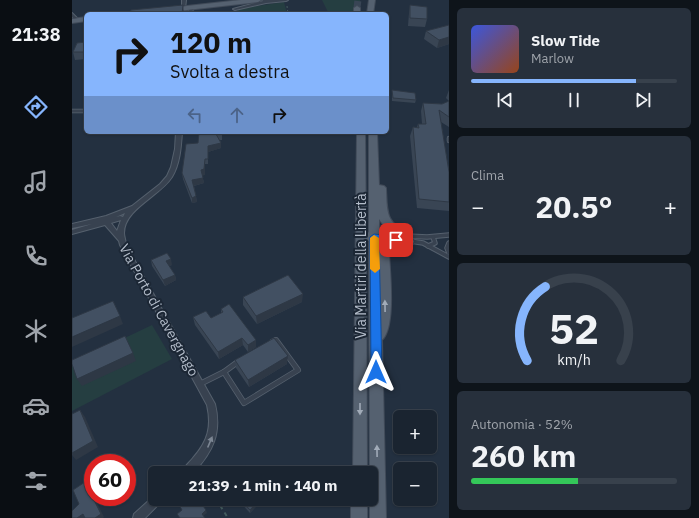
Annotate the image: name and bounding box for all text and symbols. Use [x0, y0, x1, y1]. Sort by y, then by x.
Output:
text: 21:38 [11, 23, 61, 46]
text: 120 m [170, 24, 252, 61]
icon: right [104, 28, 156, 80]
text: Slow Tide [531, 31, 600, 50]
text: Marlow [531, 50, 574, 67]
text: Svolta a destra [170, 60, 290, 83]
icon: previous [494, 89, 516, 111]
icon: pause [563, 89, 585, 111]
icon: next [632, 89, 654, 111]
icon: directions [22, 93, 50, 121]
icon: left [184, 104, 206, 126]
icon: ahead [226, 104, 248, 126]
icon: right [268, 104, 290, 126]
text: Clima [471, 167, 504, 184]
icon: music [22, 168, 50, 196]
text: 20.5° [535, 187, 613, 226]
text: − [471, 192, 484, 221]
text: + [664, 192, 677, 221]
street label: Via Martiri della Libertà [352, 193, 370, 339]
pin [379, 223, 413, 257]
icon: arrive [385, 229, 407, 251]
street label: Via Porto di Cavergnago [115, 241, 203, 379]
icon: phone [22, 242, 50, 270]
one-way arrow [382, 299, 388, 312]
text: 52 [549, 301, 599, 355]
icon: climate [22, 317, 50, 345]
text: km/h [557, 349, 591, 368]
position arrow [355, 351, 397, 393]
icon: car [22, 392, 50, 420]
one-way arrow [357, 403, 363, 416]
map controls [393, 410, 437, 506]
button: + [393, 410, 437, 454]
text: Autonomia · 52% [471, 416, 573, 433]
one-way arrow [207, 436, 213, 448]
text: 260 km [471, 436, 576, 475]
one-way arrow [374, 444, 380, 457]
speed limit sign: 60 [84, 454, 136, 506]
button: − [393, 462, 437, 506]
icon: filters [22, 467, 50, 495]
text: 21:39 · 1 min · 140 m [189, 476, 337, 495]

